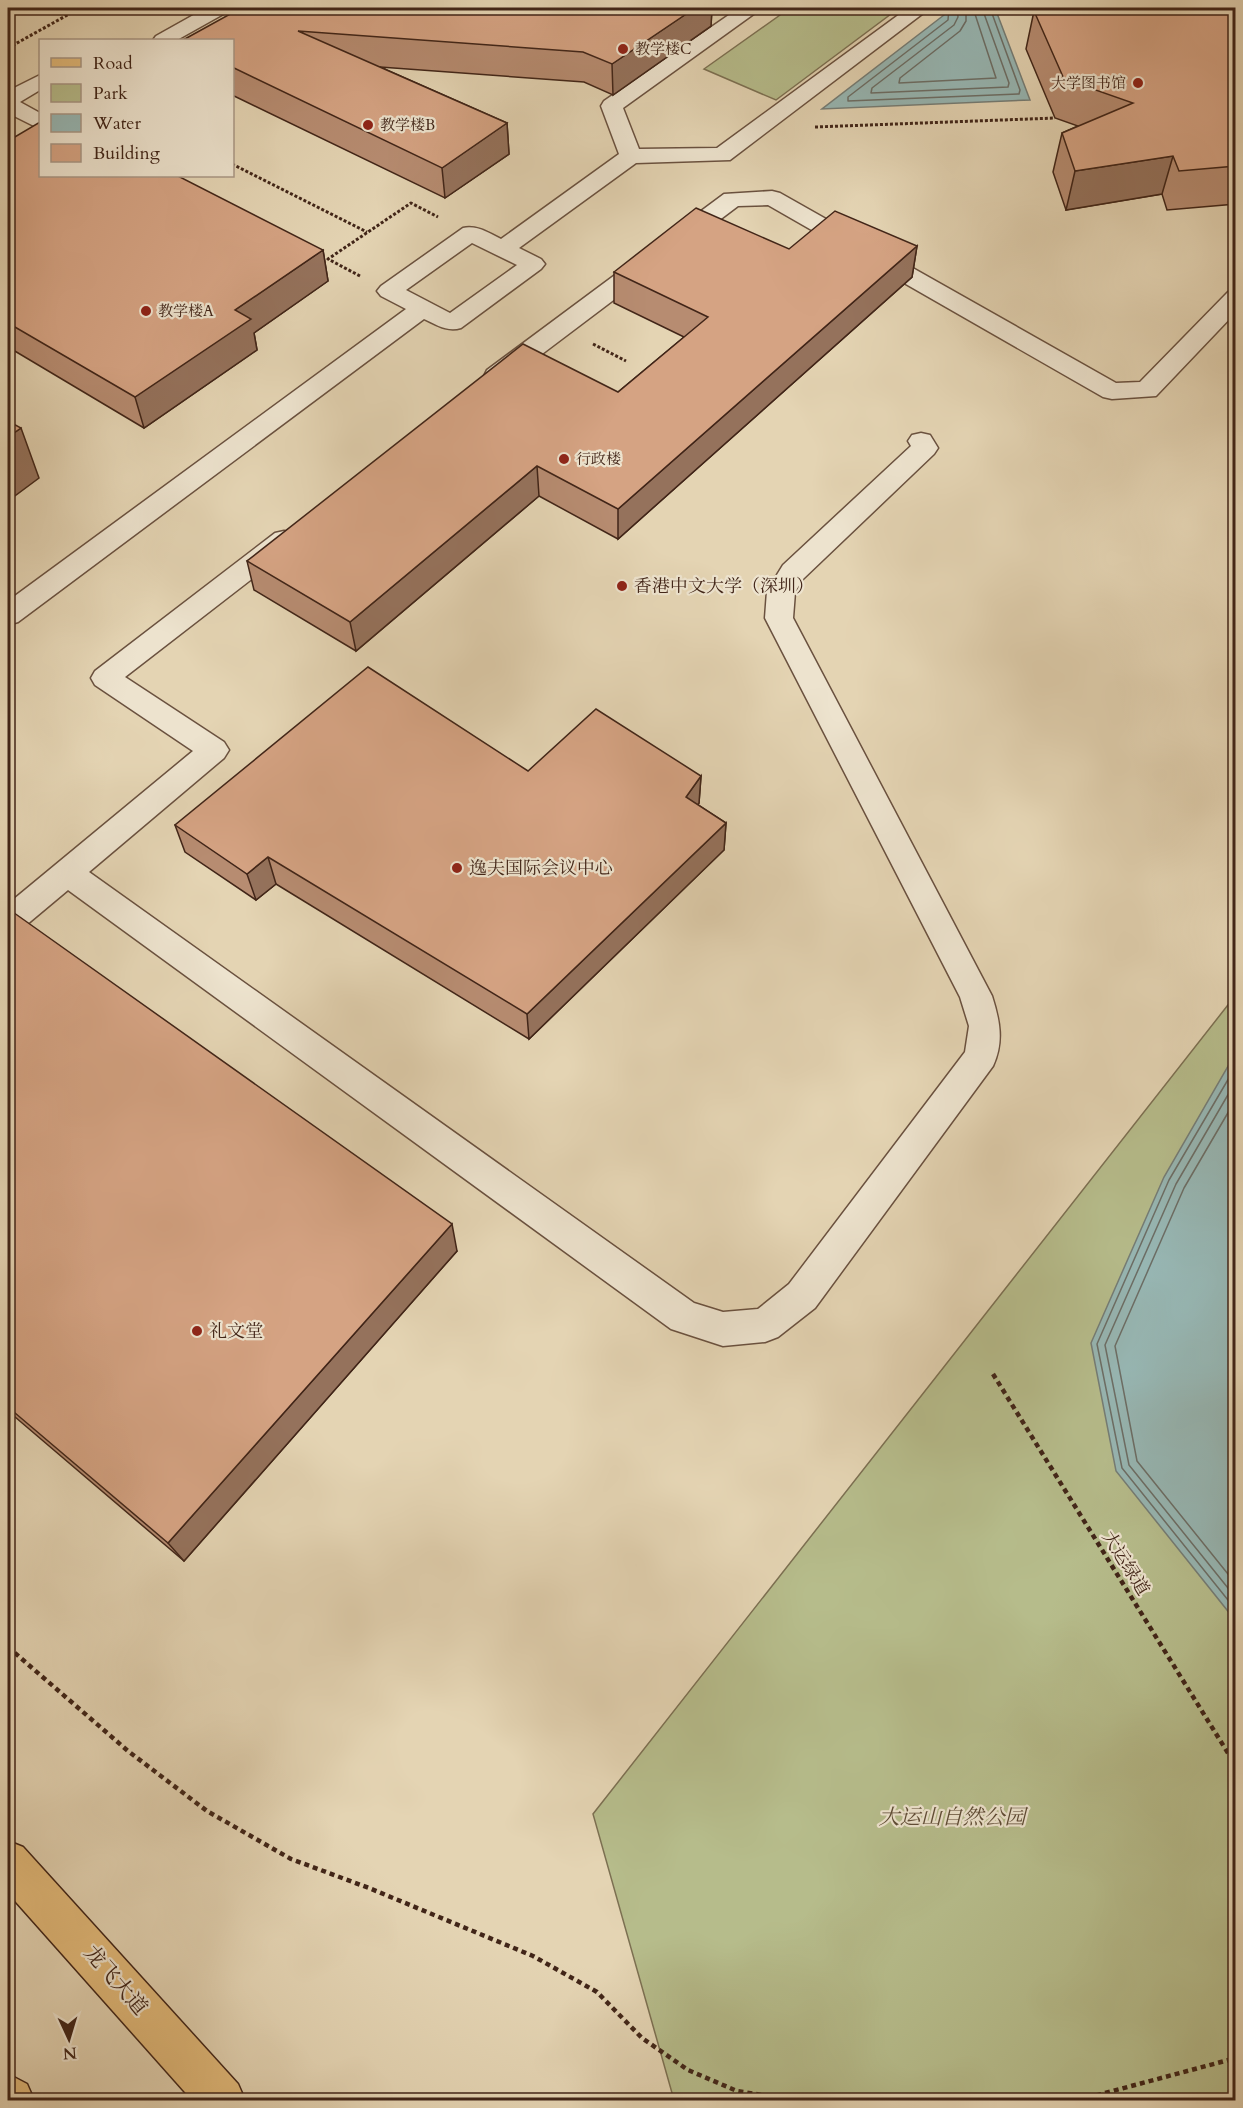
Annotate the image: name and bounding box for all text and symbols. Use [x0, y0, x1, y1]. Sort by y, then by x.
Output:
legend [39, 39, 234, 177]
place label: 教学楼C [635, 39, 691, 59]
marker: 教学楼C [616, 42, 630, 56]
text: Road [93, 51, 133, 76]
place label: 大学图书馆 [1051, 73, 1126, 93]
marker: 大学图书馆 [1131, 76, 1145, 90]
text: Park [93, 81, 128, 106]
text: Water [92, 111, 142, 136]
place label: 教学楼B [380, 115, 435, 135]
marker: 教学楼B [361, 118, 375, 132]
text: Building [93, 141, 161, 166]
place label: 教学楼A [158, 301, 214, 321]
marker: 教学楼A [139, 304, 153, 318]
place label: 行政楼 [576, 449, 621, 469]
marker: 行政楼 [557, 452, 571, 466]
place label: 香港中文大学（深圳） [634, 574, 814, 599]
marker: 香港中文大学（深圳） [615, 579, 629, 593]
place label: 逸夫国际会议中心 [469, 856, 613, 881]
marker: 逸夫国际会议中心 [450, 861, 464, 875]
place label: 礼文堂 [209, 1319, 263, 1344]
marker: 礼文堂 [190, 1324, 204, 1338]
street label: 大运绿道 [1096, 1526, 1155, 1600]
park label: 大运山自然公园 [879, 1803, 1028, 1832]
street label: 龙飞大道 [77, 1939, 154, 2022]
north arrow [39, 2009, 99, 2069]
text: N [62, 2042, 78, 2064]

